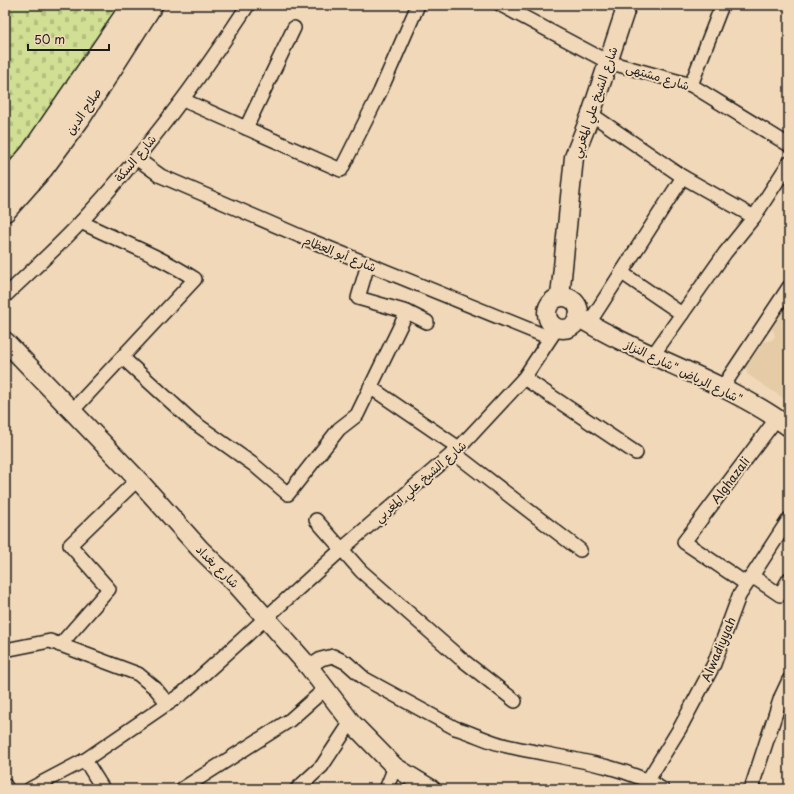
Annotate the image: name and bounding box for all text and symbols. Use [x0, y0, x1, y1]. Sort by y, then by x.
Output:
scale bar [28, 26, 109, 52]
text: 50 m [34, 30, 65, 48]
street label: شارع الشيخ علي المغربي [567, 44, 624, 161]
street label: شارع مشتهى [624, 58, 692, 95]
street label: صلاح الدين [61, 84, 106, 139]
street label: شارع السكة [110, 130, 161, 186]
street label: شارع أبو العظام [300, 230, 379, 277]
street label: شارع الرياض "شارع النزاز" [621, 334, 746, 408]
street label: شارع الشيخ علي المغربي [370, 436, 472, 528]
street label: Alghazali [706, 453, 754, 507]
street label: شارع بغداد [192, 540, 244, 592]
street label: Alwadiyyah [696, 614, 740, 684]

